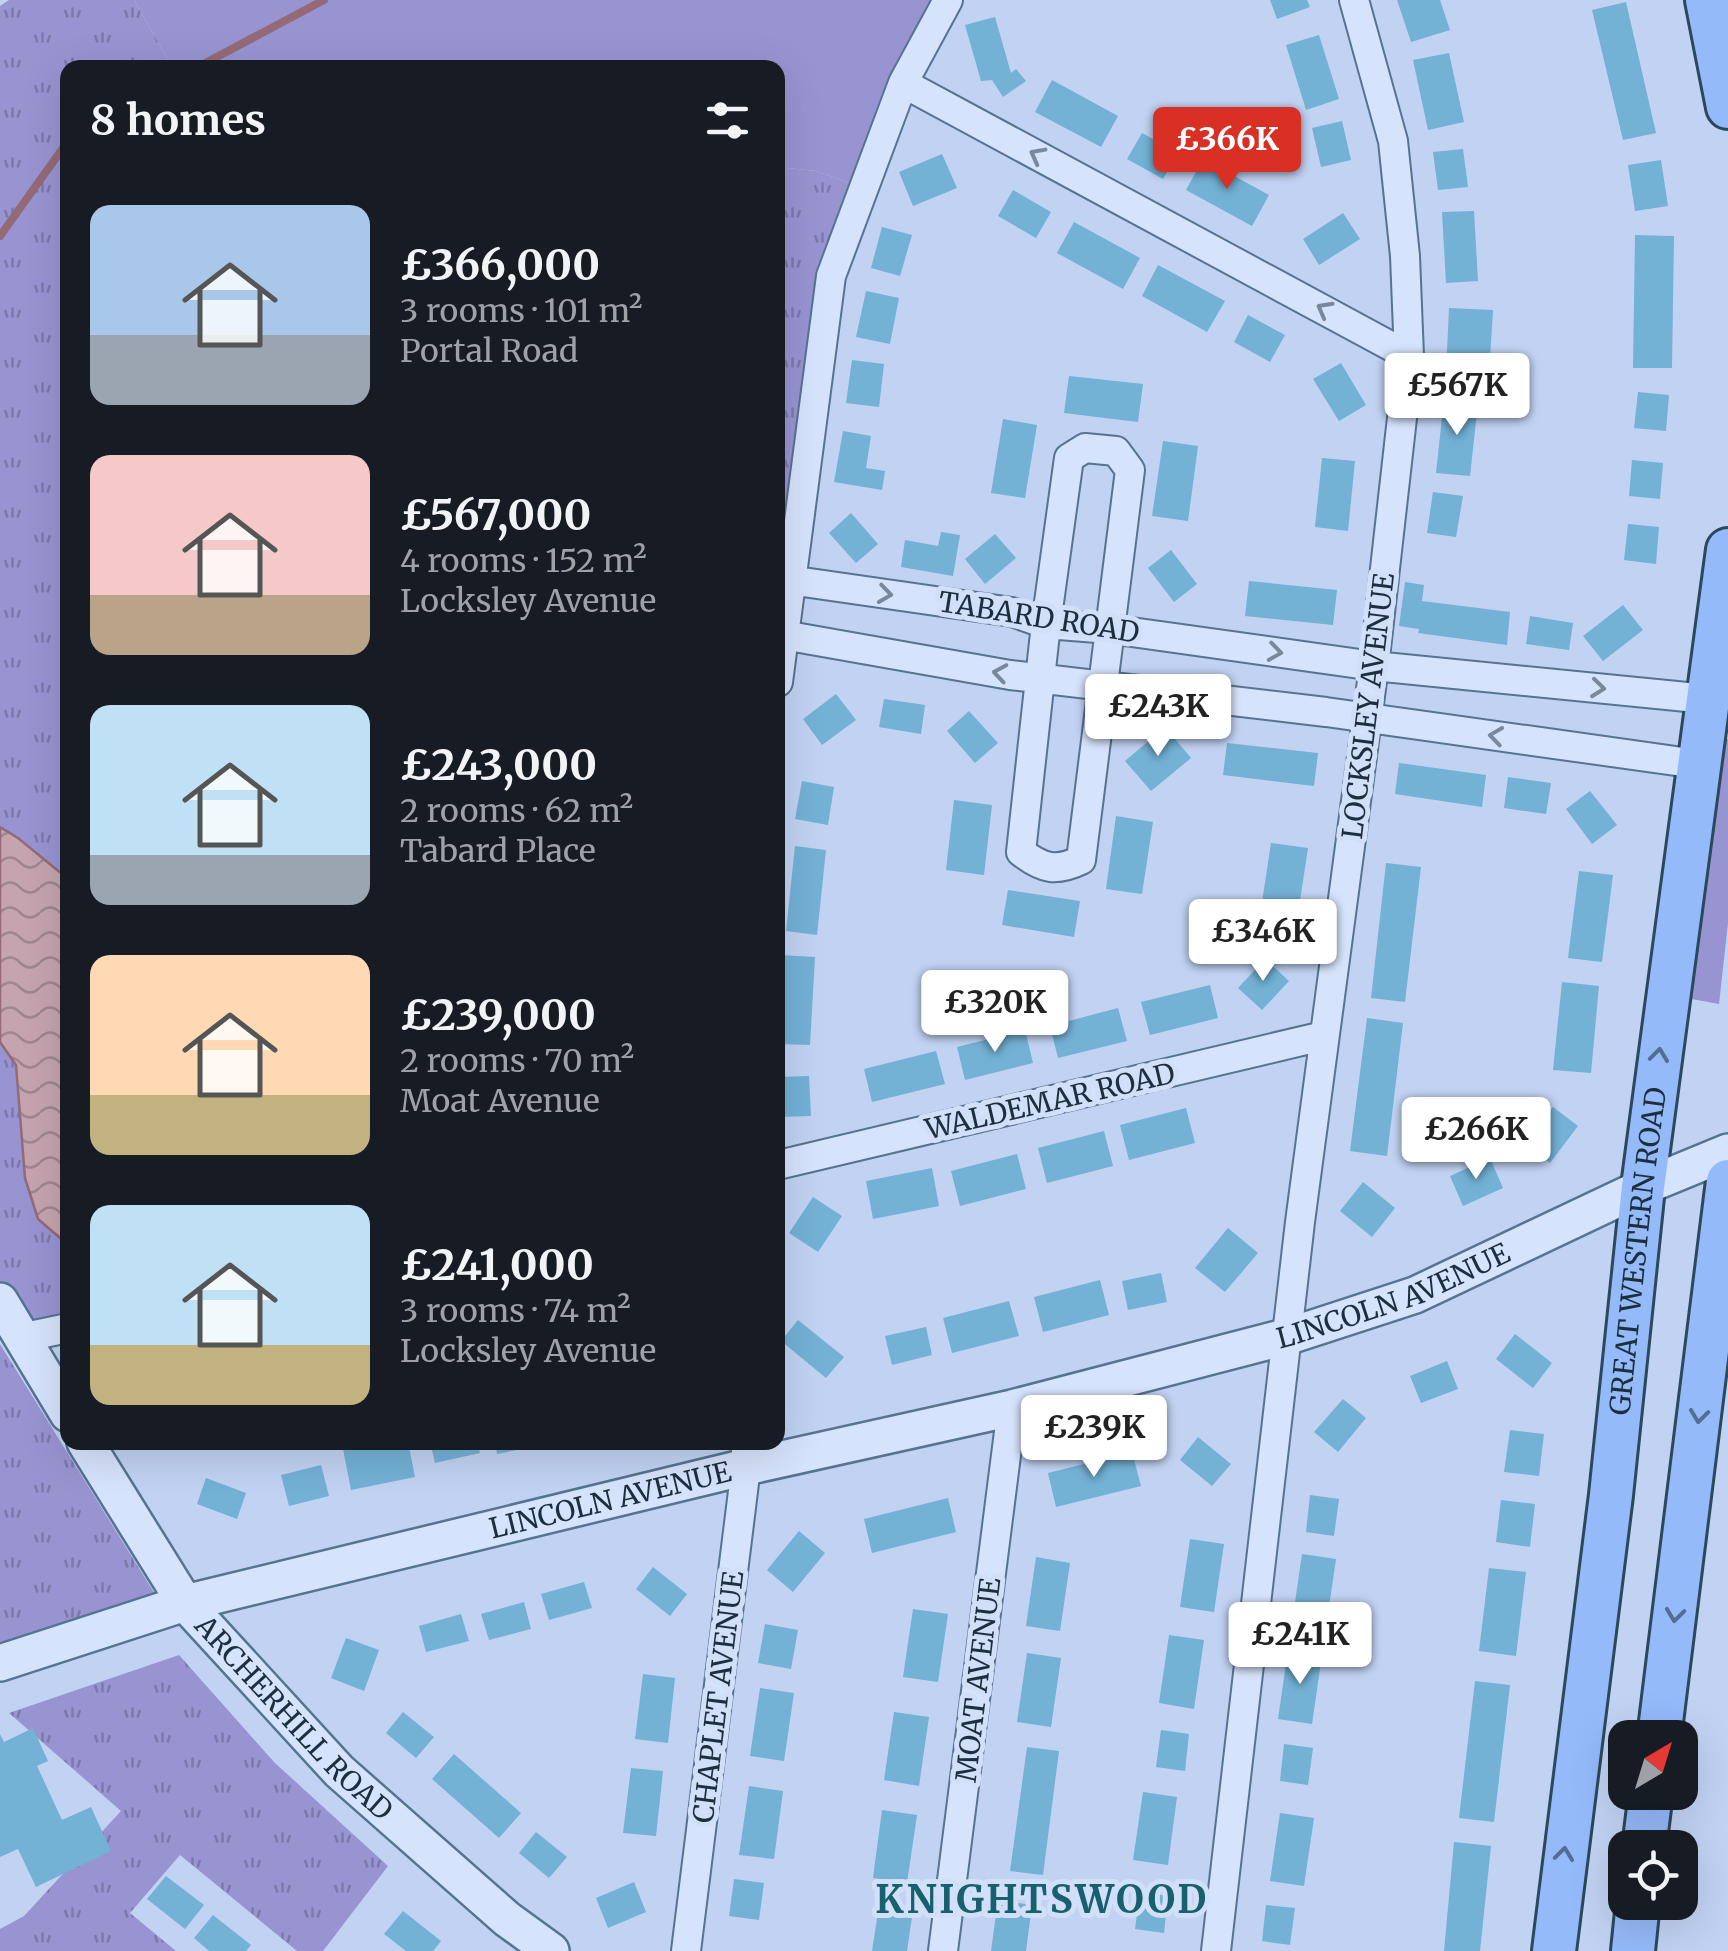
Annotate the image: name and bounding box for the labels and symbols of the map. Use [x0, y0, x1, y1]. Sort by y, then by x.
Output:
pin: £366K [1157, 107, 1297, 192]
one-way arrow [1030, 148, 1048, 167]
one-way arrow [1316, 302, 1334, 321]
pin: £567K [1387, 353, 1527, 438]
street label: LOCKSLEY AVENUE [1334, 571, 1402, 841]
one-way arrow [877, 582, 893, 603]
street label: TABARD ROAD [936, 583, 1142, 651]
one-way arrow [1267, 641, 1283, 662]
one-way arrow [992, 663, 1009, 684]
pin: £243K [1088, 674, 1228, 759]
one-way arrow [1590, 676, 1606, 698]
one-way arrow [1488, 727, 1505, 748]
pin: £346K [1193, 899, 1333, 984]
pin: £320K [925, 970, 1065, 1055]
one-way arrow [1648, 1047, 1669, 1064]
street label: WALDEMAR ROAD [921, 1055, 1178, 1147]
street label: GREAT WESTERN ROAD [1601, 1085, 1674, 1417]
pin: £266K [1406, 1097, 1546, 1182]
street label: LINCOLN AVENUE [1273, 1235, 1516, 1356]
pin: £239K [1024, 1395, 1164, 1480]
one-way arrow [1689, 1409, 1710, 1425]
street label: LINCOLN AVENUE [486, 1453, 735, 1547]
street label: CHAPLET AVENUE [685, 1569, 751, 1825]
street label: MOAT AVENUE [948, 1575, 1008, 1784]
pin: £241K [1230, 1602, 1370, 1687]
street label: ARCHERHILL ROAD [187, 1607, 400, 1828]
one-way arrow [1665, 1607, 1686, 1623]
north arrow [1608, 1720, 1698, 1810]
one-way arrow [1553, 1846, 1574, 1862]
district label: KNIGHTSWOOD [875, 1876, 1209, 1923]

